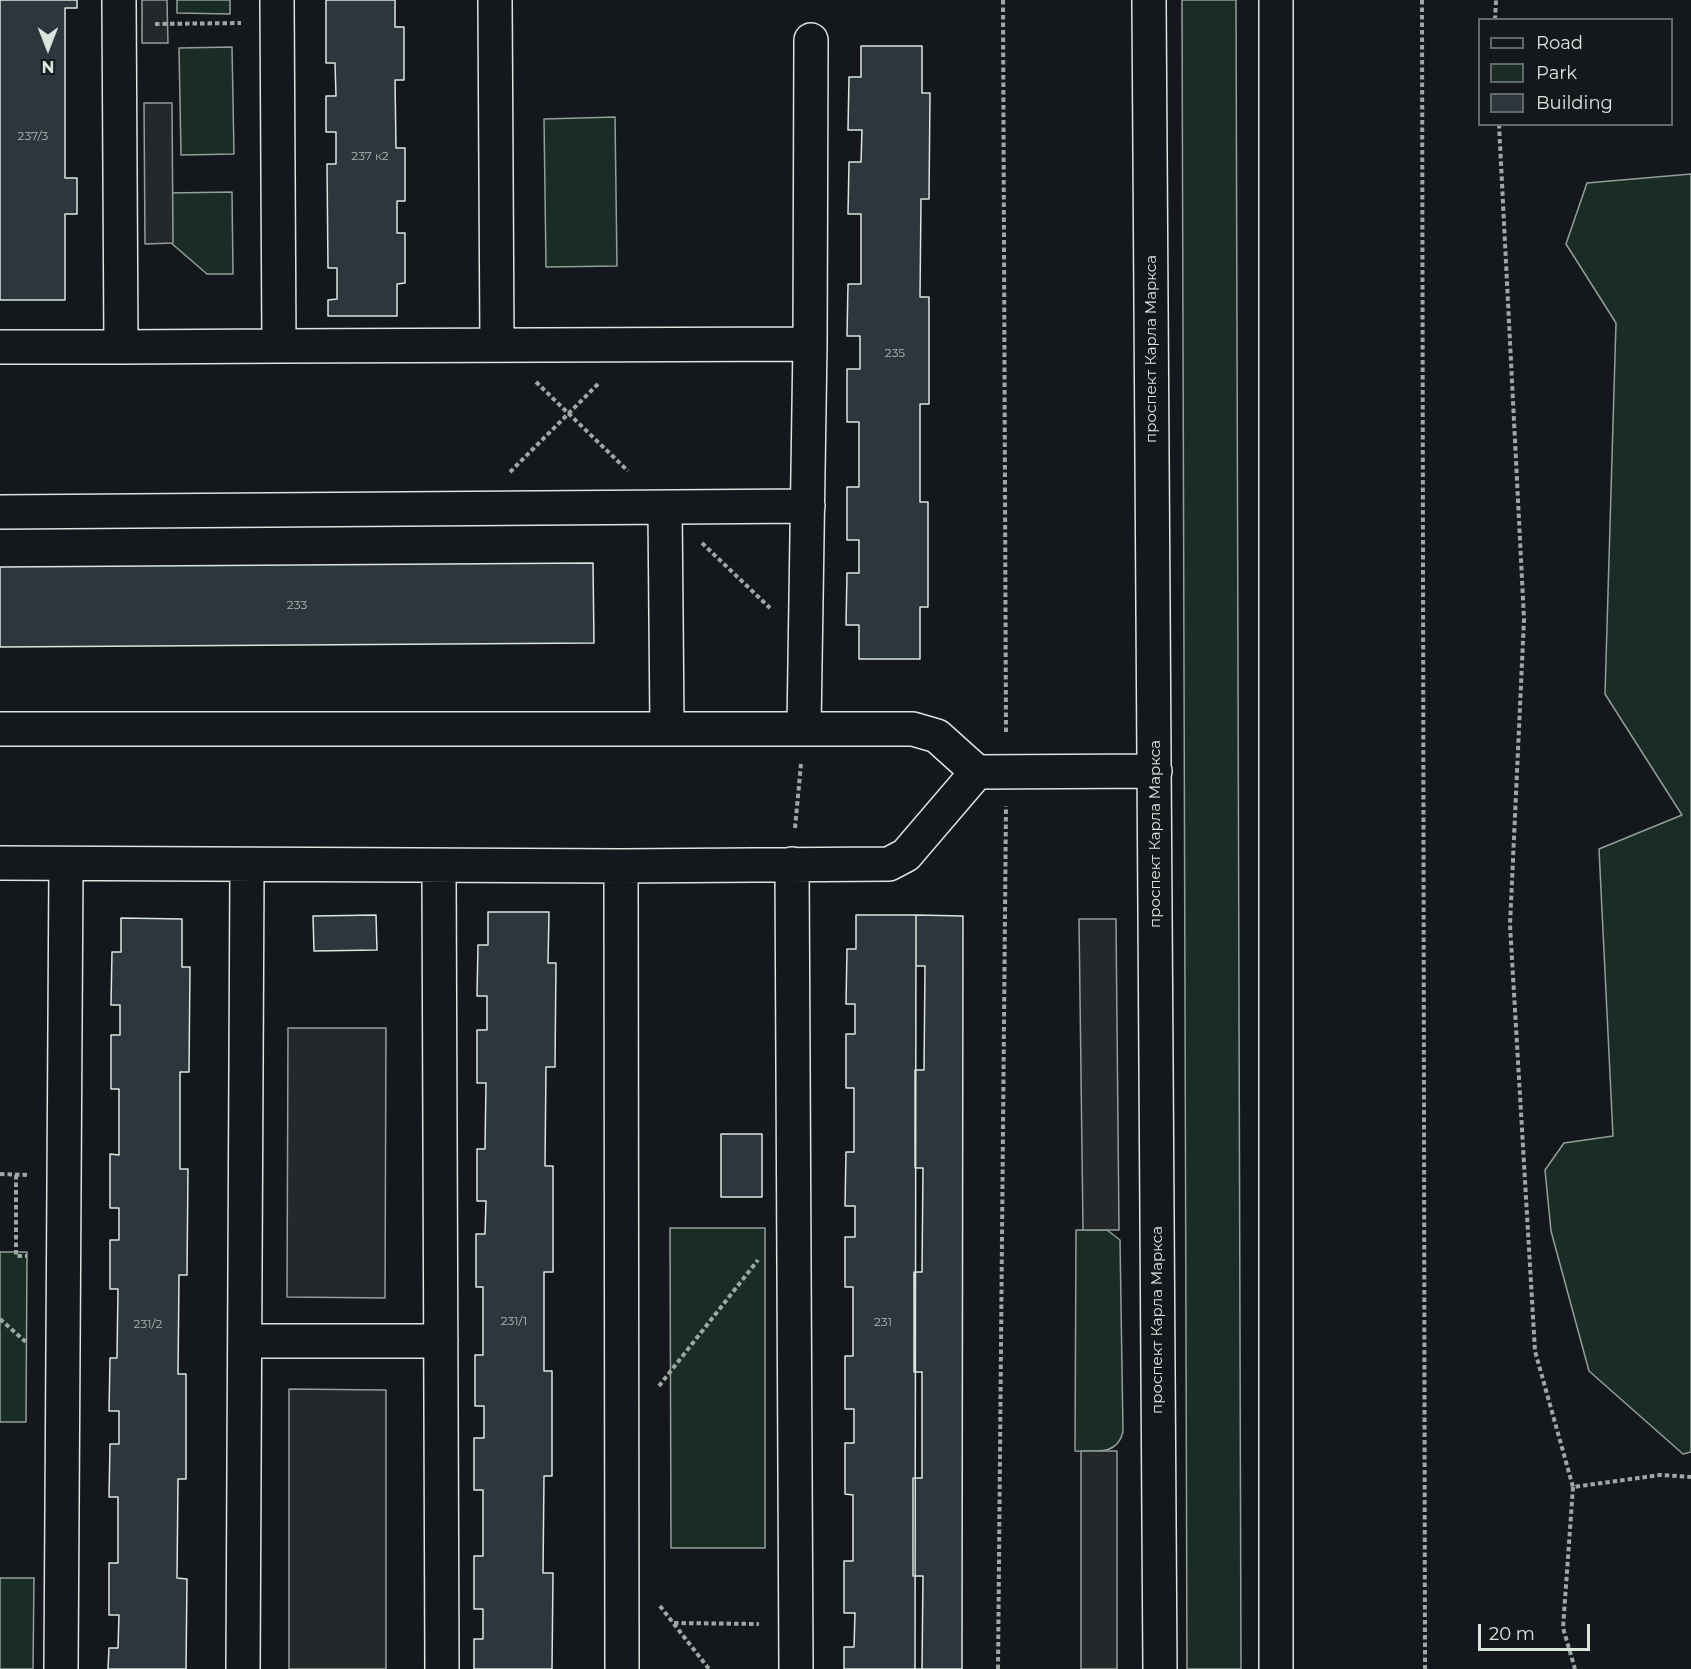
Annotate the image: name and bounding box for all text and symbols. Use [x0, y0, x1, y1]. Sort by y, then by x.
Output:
north arrow [18, 18, 78, 78]
legend [1478, 18, 1673, 126]
text: Road [1536, 32, 1583, 54]
text: N [42, 57, 54, 76]
text: Park [1536, 62, 1577, 84]
text: Building [1536, 92, 1613, 114]
house number: 237/3 [18, 129, 48, 143]
house number: 237 к2 [351, 149, 389, 163]
street label: проспект Карла Маркса [1143, 255, 1161, 443]
house number: 235 [885, 346, 905, 360]
house number: 233 [287, 598, 307, 612]
street label: проспект Карла Маркса [1147, 740, 1165, 928]
street label: проспект Карла Маркса [1149, 1226, 1167, 1414]
house number: 231/1 [501, 1314, 527, 1328]
house number: 231 [874, 1315, 892, 1329]
house number: 231/2 [134, 1317, 162, 1331]
scale bar [1481, 1612, 1594, 1650]
text: 20 m [1489, 1623, 1535, 1645]

